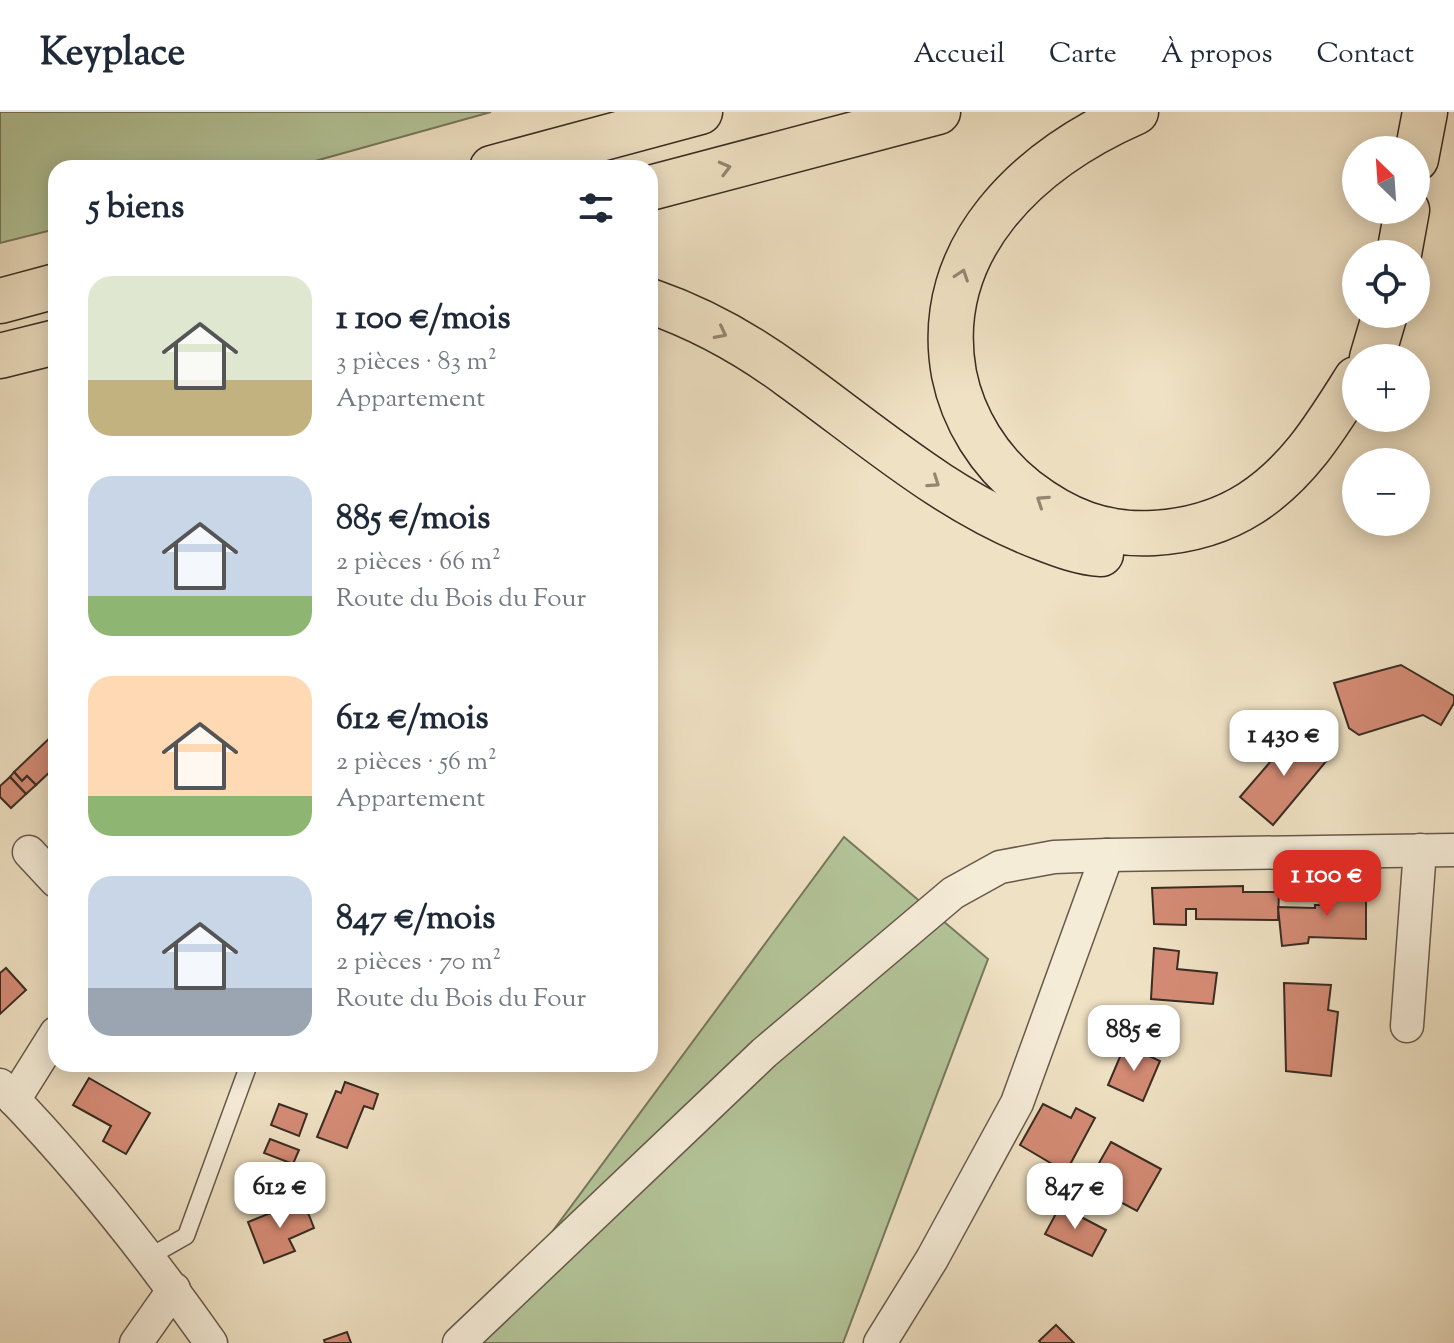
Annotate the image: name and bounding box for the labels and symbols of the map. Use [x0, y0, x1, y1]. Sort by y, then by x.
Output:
north arrow [1342, 136, 1430, 224]
one-way arrow [718, 160, 732, 177]
one-way arrow [953, 269, 969, 283]
one-way arrow [712, 324, 727, 339]
one-way arrow [925, 472, 939, 487]
one-way arrow [1037, 496, 1051, 511]
pin: 1 430 € [1210, 710, 1358, 778]
pin: 1 100 € [1253, 850, 1401, 918]
pin: 885 € [1078, 1005, 1190, 1073]
pin: 612 € [224, 1162, 336, 1230]
pin: 847 € [1019, 1163, 1131, 1231]

